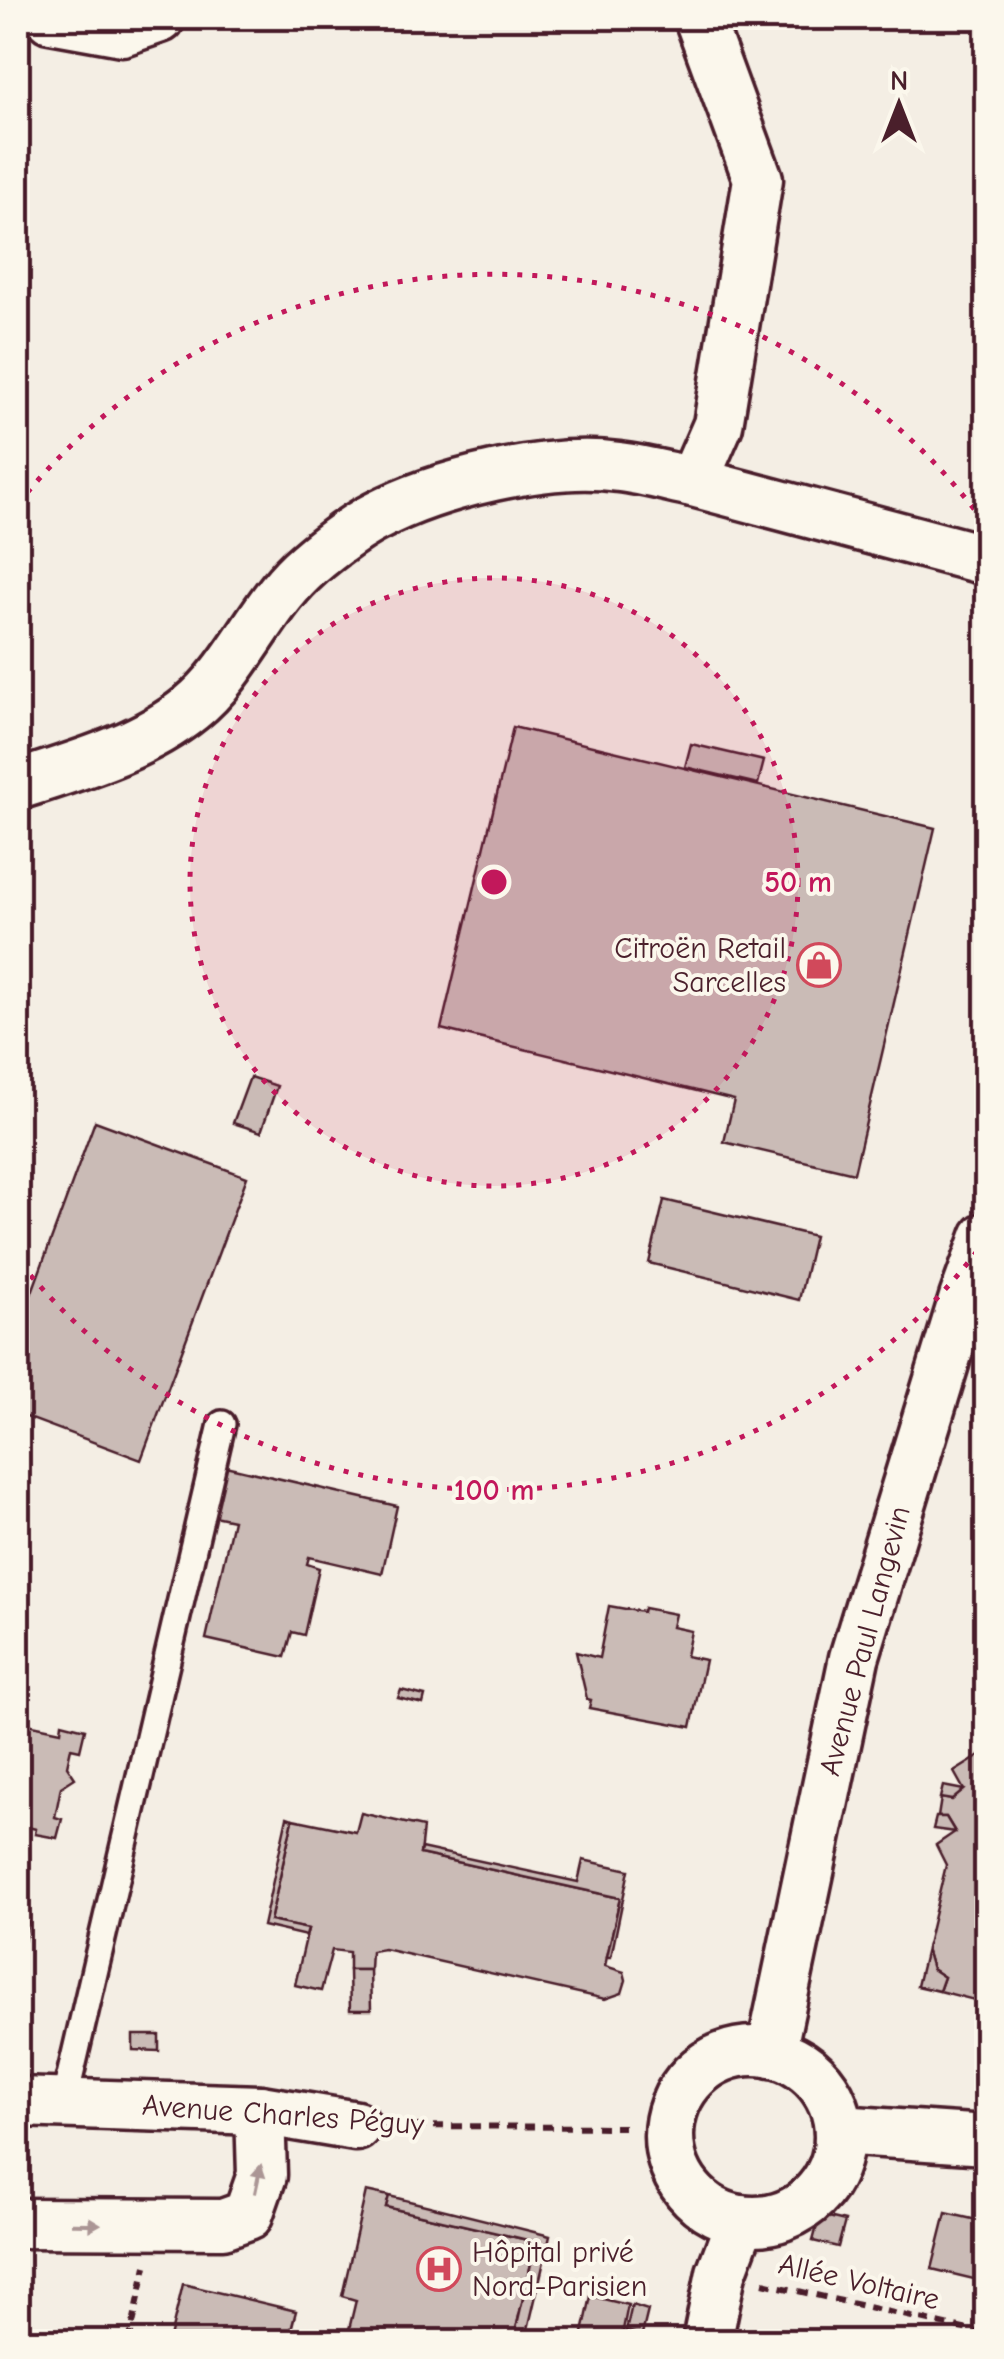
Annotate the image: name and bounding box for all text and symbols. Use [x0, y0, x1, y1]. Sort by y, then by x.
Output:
north arrow [849, 55, 949, 155]
text: N [890, 65, 908, 97]
centre of rings [476, 864, 512, 900]
text: 50 m [764, 865, 832, 900]
place label: Citroën Retail Sarcelles [614, 931, 786, 1000]
shop icon: Citroën Retail Sarcelles [796, 942, 842, 988]
text: 100 m [454, 1473, 534, 1508]
street label: Avenue Paul Langevin [812, 1502, 918, 1780]
street label: Avenue Charles Péguy [141, 2088, 426, 2142]
one-way arrow [251, 2163, 267, 2194]
one-way arrow [71, 2217, 103, 2233]
place label: Hôpital privé Nord-Parisien [472, 2235, 647, 2304]
hospital icon: Hôpital privé Nord-Parisien [416, 2246, 462, 2292]
street label: Allée Voltaire [775, 2247, 943, 2317]

